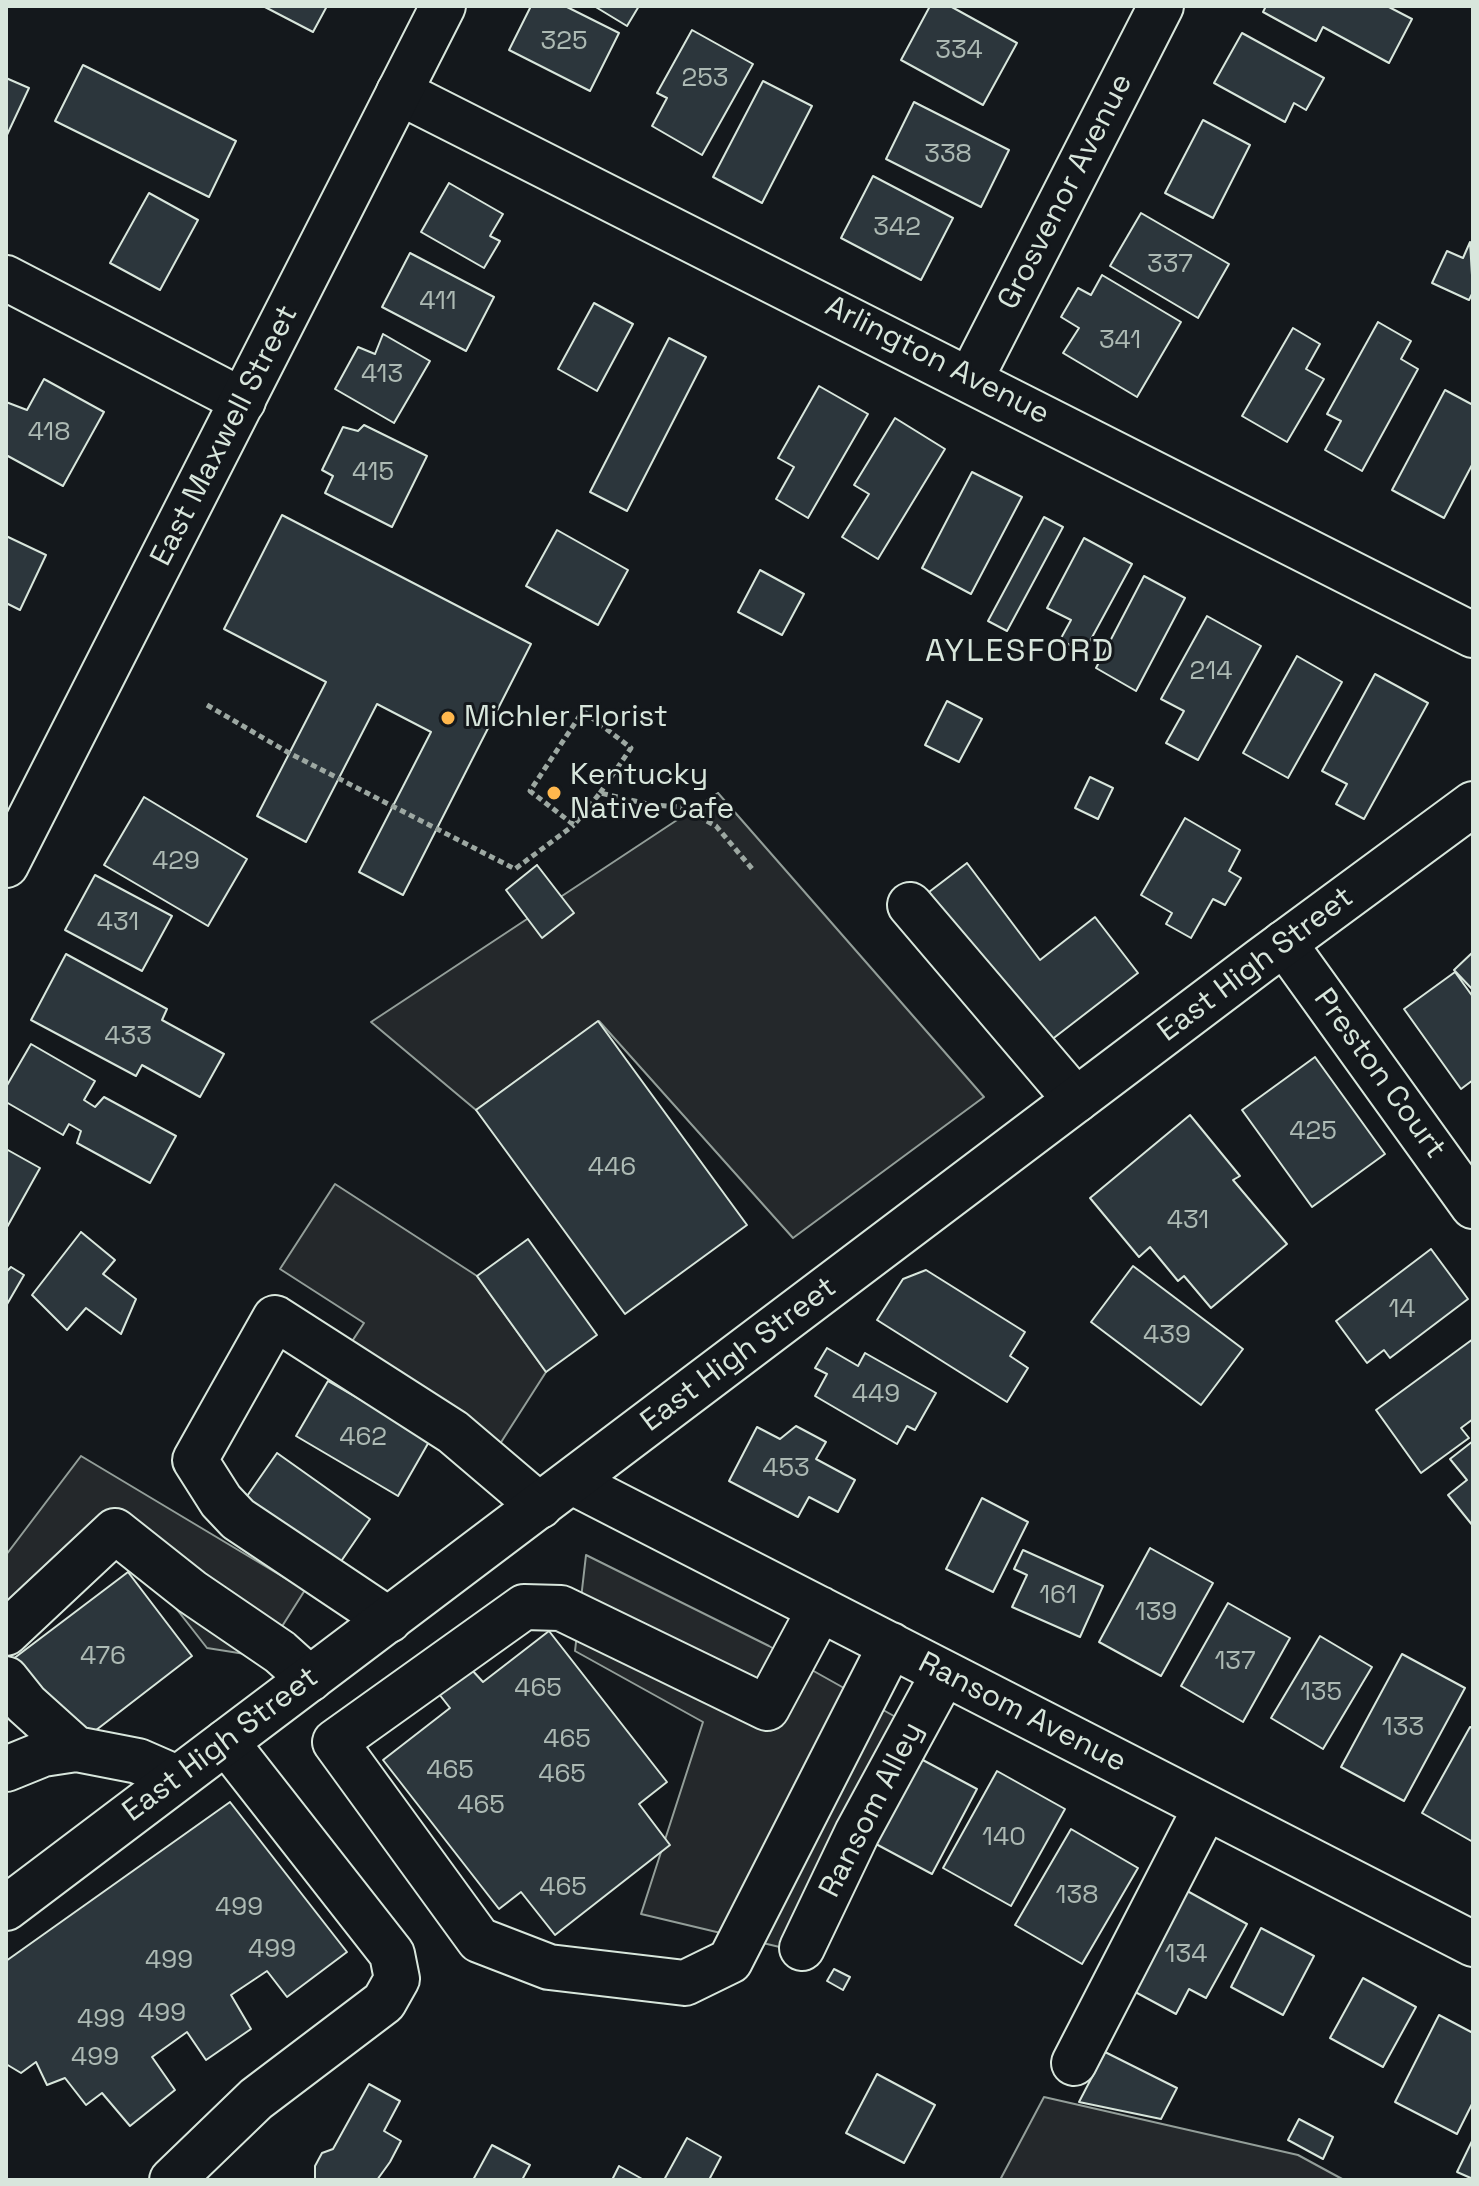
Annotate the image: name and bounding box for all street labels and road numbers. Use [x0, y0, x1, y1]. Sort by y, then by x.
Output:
street label: Grosvenor Avenue [991, 68, 1141, 316]
street label: Arlington Avenue [819, 289, 1055, 433]
street label: East Maxwell Street [144, 300, 306, 572]
street label: East High Street [1151, 880, 1361, 1050]
street label: Preston Court [1305, 982, 1453, 1166]
street label: East High Street [634, 1270, 844, 1440]
street label: Ransom Avenue [912, 1645, 1132, 1781]
street label: East High Street [116, 1660, 326, 1830]
street label: Ransom Alley [812, 1716, 932, 1904]

